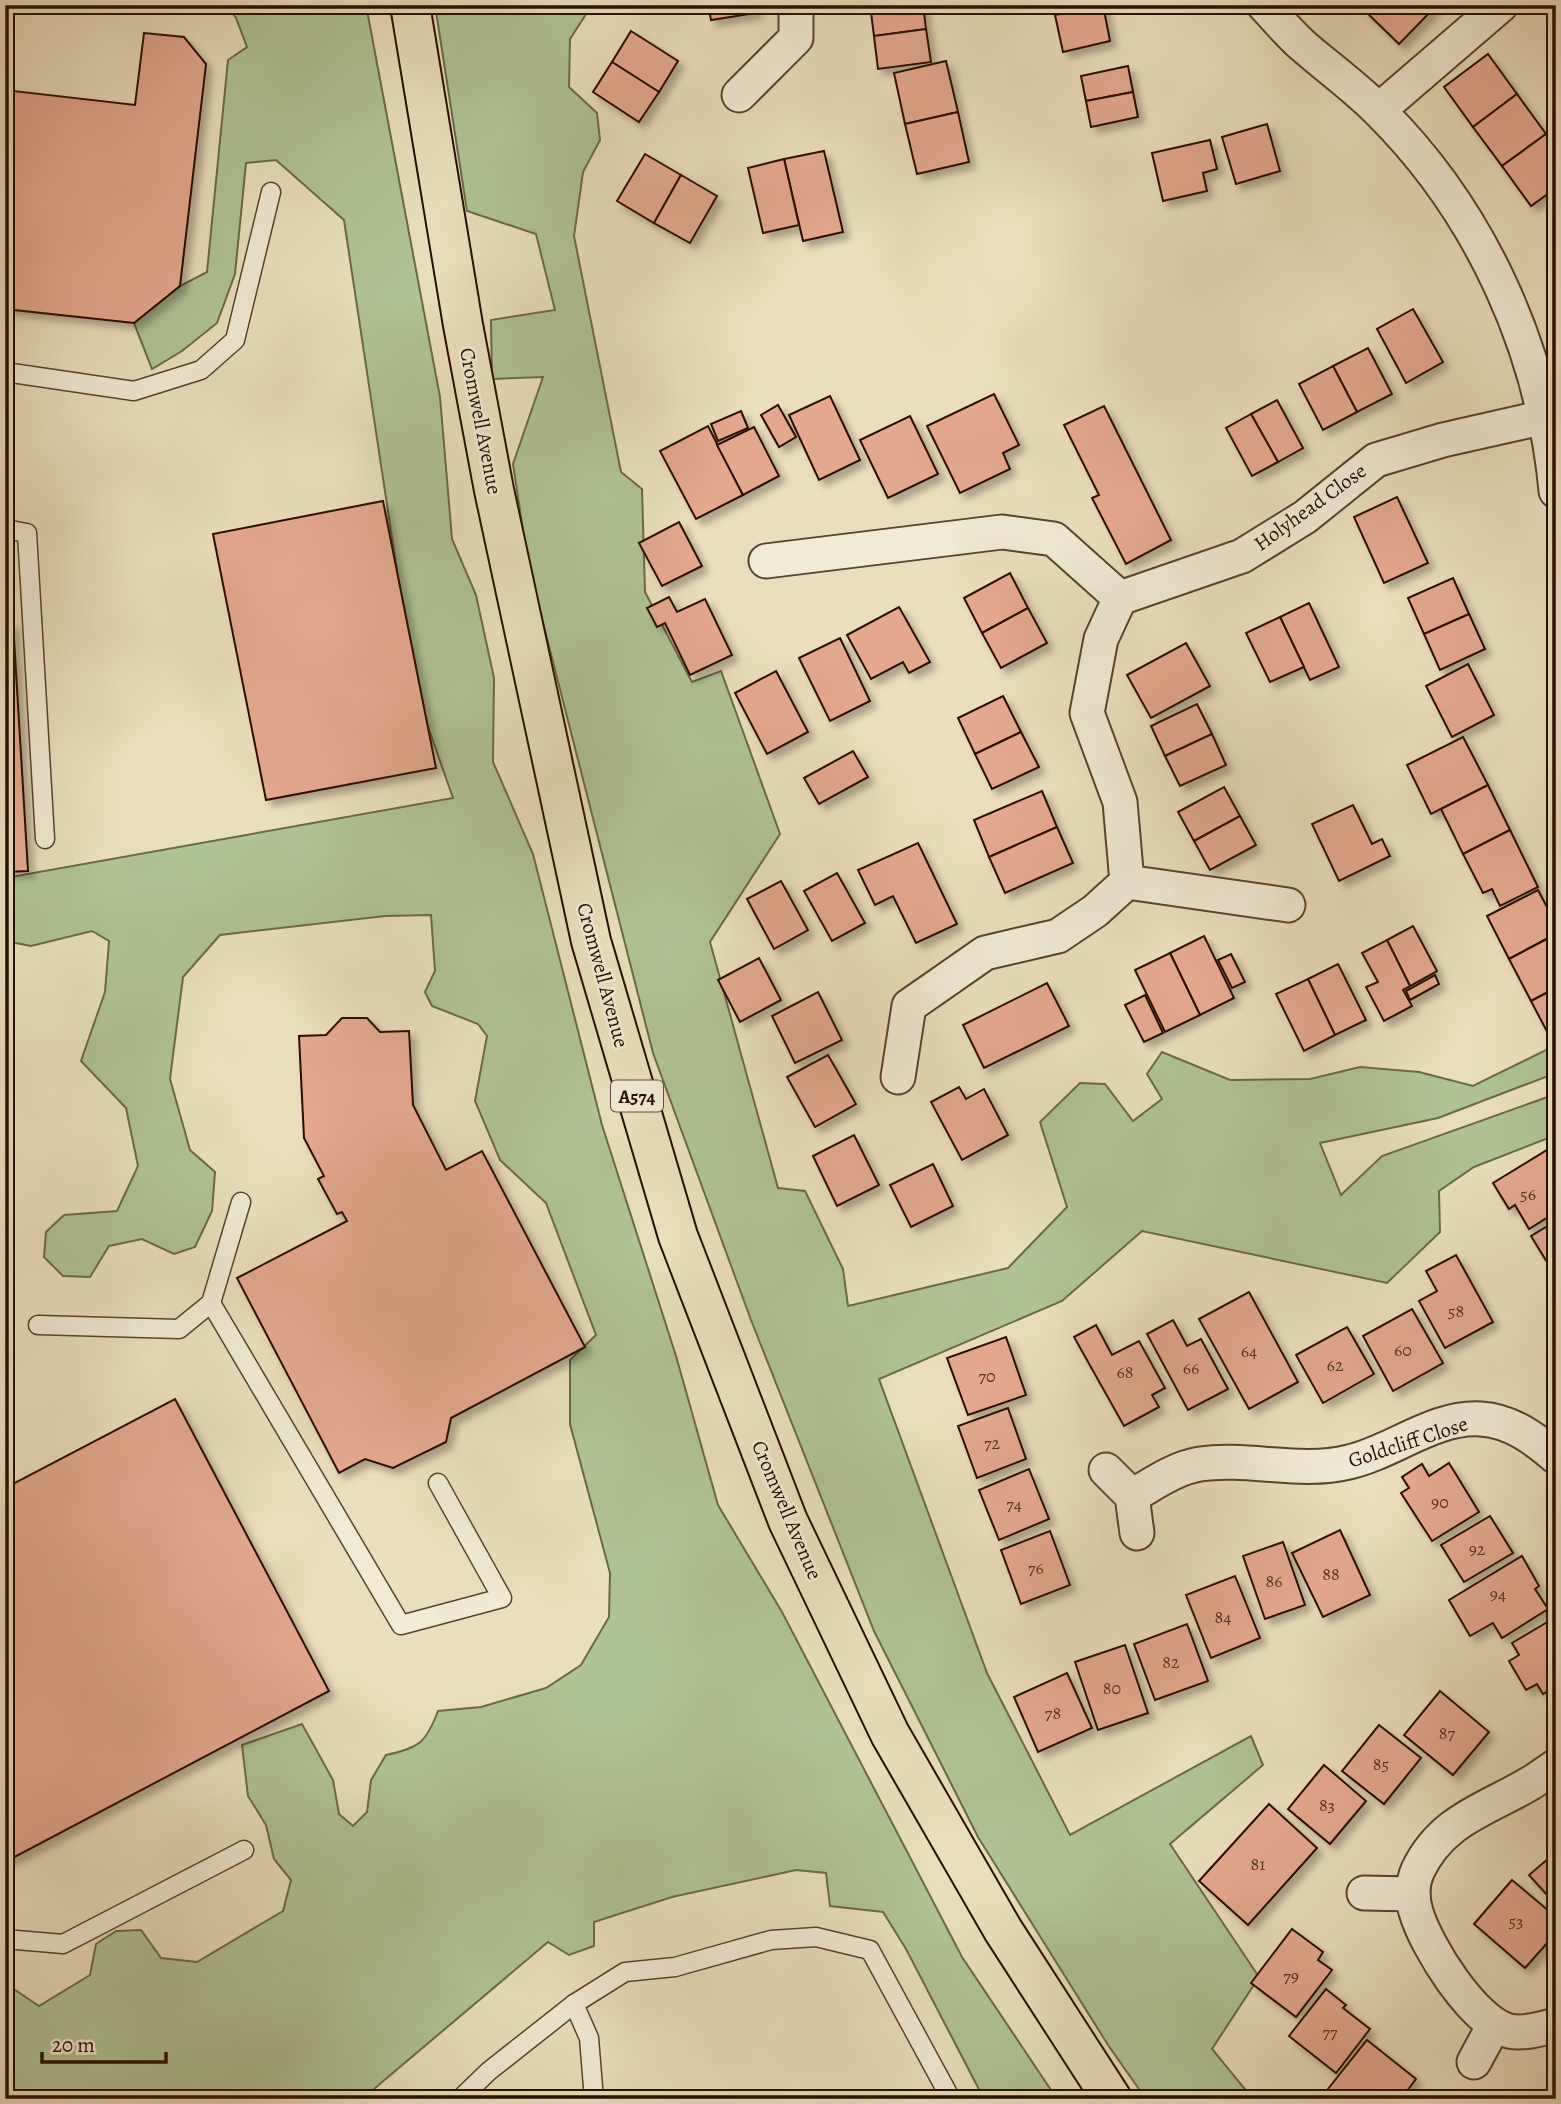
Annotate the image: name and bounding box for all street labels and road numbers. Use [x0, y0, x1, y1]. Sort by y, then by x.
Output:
street label: Cromwell Avenue [453, 345, 509, 497]
street label: Holyhead Close [1248, 457, 1372, 557]
street label: Cromwell Avenue [570, 899, 636, 1051]
road number: A574 [611, 1080, 663, 1112]
street label: Goldcliff Close [1345, 1409, 1471, 1475]
street label: Cromwell Avenue [745, 1436, 829, 1584]

